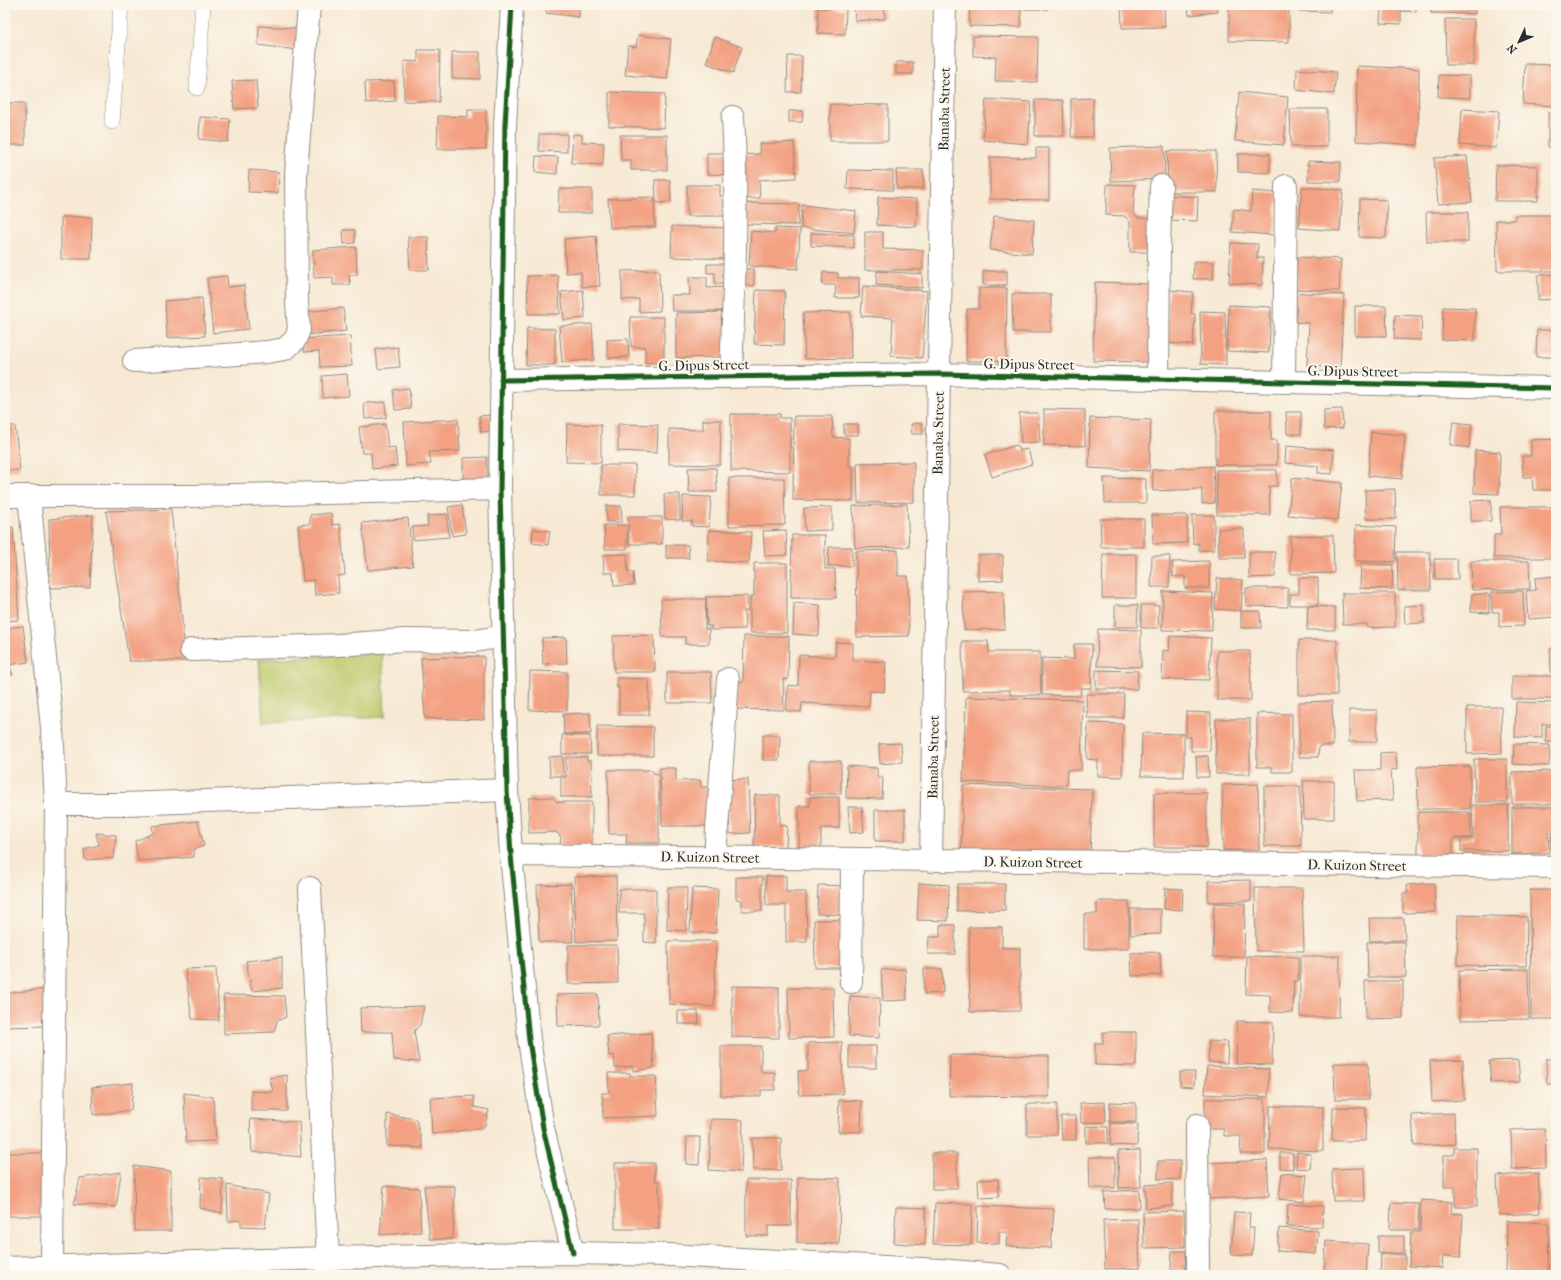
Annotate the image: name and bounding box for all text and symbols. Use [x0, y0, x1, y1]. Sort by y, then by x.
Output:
north arrow [1499, 22, 1539, 62]
text: N [1504, 41, 1520, 56]
street label: Banaba Street [935, 67, 954, 151]
street label: G. Dipus Street [983, 355, 1075, 374]
street label: G. Dipus Street [658, 356, 750, 375]
street label: G. Dipus Street [1307, 362, 1399, 381]
street label: Banaba Street [929, 391, 948, 475]
street label: Banaba Street [924, 715, 943, 799]
street label: D. Kuizon Street [660, 848, 760, 867]
street label: D. Kuizon Street [983, 853, 1083, 872]
street label: D. Kuizon Street [1307, 856, 1407, 875]

